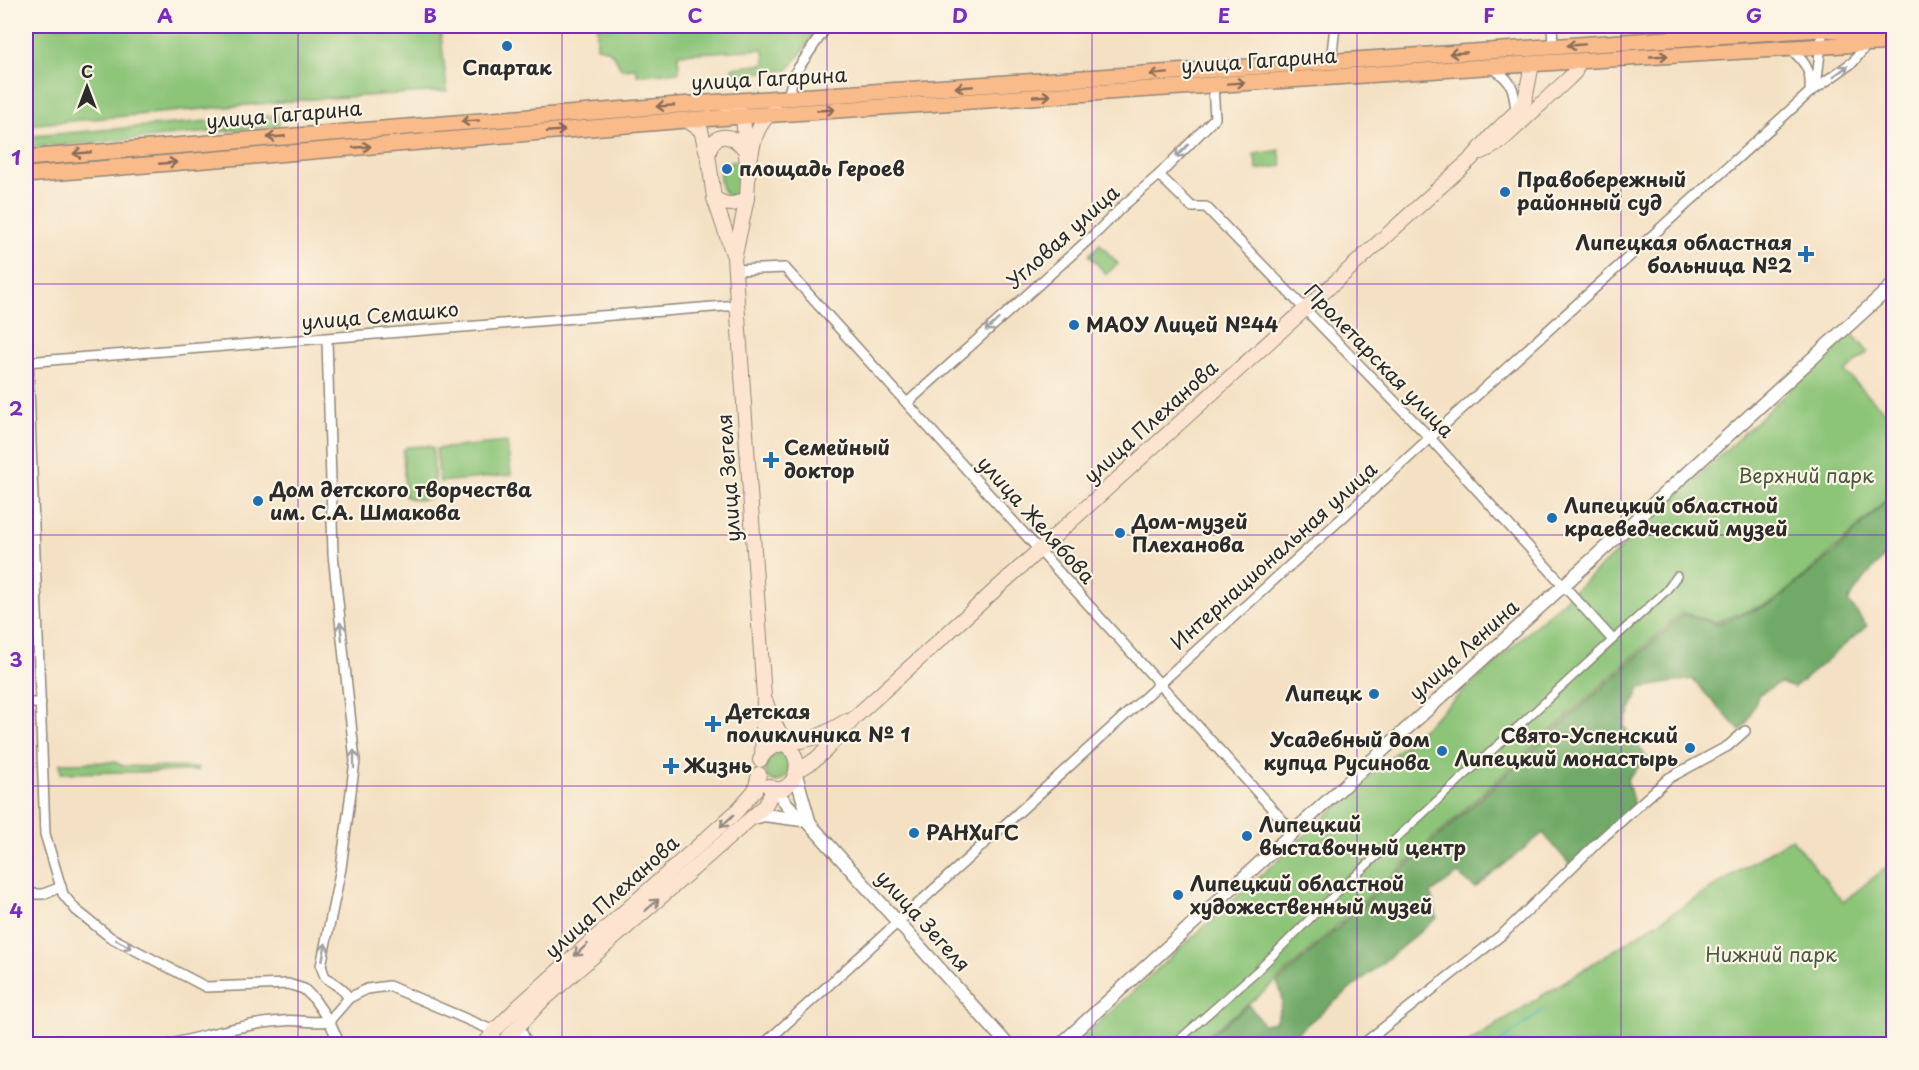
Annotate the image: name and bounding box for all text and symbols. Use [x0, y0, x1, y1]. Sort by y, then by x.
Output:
text: A [157, 0, 173, 30]
text: B [423, 0, 437, 30]
text: C [687, 0, 703, 30]
text: D [952, 0, 968, 30]
text: E [1218, 0, 1230, 30]
text: F [1483, 0, 1495, 30]
text: G [1746, 0, 1762, 30]
marker: Спартак [500, 39, 514, 53]
street label: улица Гагарина [1180, 40, 1338, 80]
one-way arrow [1567, 40, 1587, 51]
one-way arrow [1449, 48, 1469, 59]
one-way arrow [1648, 50, 1668, 61]
place label: Спартак [462, 52, 552, 82]
north arrow [57, 57, 117, 117]
text: С [81, 59, 93, 83]
street label: улица Гагарина [690, 59, 848, 97]
one-way arrow [1833, 65, 1849, 77]
one-way arrow [1149, 68, 1169, 79]
one-way arrow [1226, 78, 1246, 89]
one-way arrow [955, 82, 975, 93]
one-way arrow [1031, 91, 1051, 102]
street label: улица Гагарина [205, 92, 363, 136]
one-way arrow [655, 101, 675, 112]
one-way arrow [816, 105, 836, 116]
one-way arrow [461, 116, 481, 127]
one-way arrow [546, 125, 566, 136]
one-way arrow [267, 132, 287, 143]
one-way arrow [351, 141, 371, 152]
text: 1 [11, 142, 21, 172]
one-way arrow [1175, 143, 1190, 158]
one-way arrow [72, 148, 92, 159]
place label: площадь Героев [739, 153, 905, 183]
one-way arrow [157, 157, 177, 168]
marker: площадь Героев [720, 162, 734, 176]
place label: Правобережный районный суд [1517, 164, 1686, 217]
street label: Угловая улица [999, 177, 1126, 295]
marker: Правобережный районный суд [1498, 185, 1512, 199]
place label: Липецкая областная больница №2 [1576, 227, 1792, 280]
marker: Липецкая областная больница №2 [1797, 245, 1815, 263]
street label: Пролетарская улица [1298, 276, 1462, 444]
street label: улица Семашко [300, 293, 460, 337]
place label: МАОУ Лицей №44 [1086, 309, 1279, 339]
one-way arrow [985, 318, 1000, 332]
marker: МАОУ Лицей №44 [1067, 318, 1081, 332]
street label: улица Плеханова [1076, 352, 1225, 490]
text: 2 [9, 393, 23, 423]
street label: улица Зегеля [709, 413, 747, 543]
place label: Семейный доктор [784, 432, 890, 485]
street label: улица Желябова [971, 449, 1103, 591]
marker: Семейный доктор [762, 451, 780, 469]
street label: Интернациональная улица [1163, 454, 1384, 656]
park label: Верхний парк [1738, 460, 1874, 490]
place label: Дом детского творчества им. С.А. Шмакова [269, 474, 532, 527]
place label: Липецкий областной краеведческий музей [1564, 490, 1788, 543]
marker: Дом детского творчества им. С.А. Шмакова [251, 494, 265, 508]
place label: Дом-музей Плеханова [1131, 506, 1248, 559]
marker: Липецкий областной краеведческий музей [1545, 511, 1559, 525]
marker: Дом-музей Плеханова [1113, 526, 1127, 540]
street label: улица Ленина [1402, 591, 1525, 707]
one-way arrow [335, 621, 346, 641]
text: 3 [9, 644, 23, 674]
place label: Липецк [1285, 678, 1362, 708]
marker: Липецк [1367, 687, 1381, 701]
place label: Детская поликлиника № 1 [725, 696, 911, 749]
marker: Детская поликлиника № 1 [704, 715, 722, 733]
place label: Свято-Успенский Липецкий монастырь [1454, 720, 1678, 773]
place label: Усадебный дом купца Русинова [1263, 724, 1430, 777]
marker: Свято-Успенский Липецкий монастырь [1683, 741, 1697, 755]
marker: Усадебный дом купца Русинова [1435, 744, 1449, 758]
one-way arrow [348, 750, 359, 770]
place label: Жизнь [683, 750, 752, 780]
marker: Жизнь [662, 757, 680, 775]
place label: Липецкий выставочный центр [1259, 809, 1466, 862]
one-way arrow [719, 814, 734, 828]
place label: РАНХиГС [926, 817, 1019, 847]
marker: РАНХиГС [907, 826, 921, 840]
street label: улица Плеханова [537, 827, 686, 965]
marker: Липецкий выставочный центр [1240, 829, 1254, 843]
street label: улица Зегеля [870, 863, 978, 978]
place label: Липецкий областной художественный музей [1190, 868, 1433, 921]
marker: Липецкий областной художественный музей [1171, 888, 1185, 902]
text: 4 [9, 895, 23, 925]
one-way arrow [644, 898, 659, 912]
one-way arrow [114, 939, 132, 950]
park label: Нижний парк [1705, 939, 1837, 969]
one-way arrow [319, 942, 330, 962]
one-way arrow [573, 944, 589, 957]

